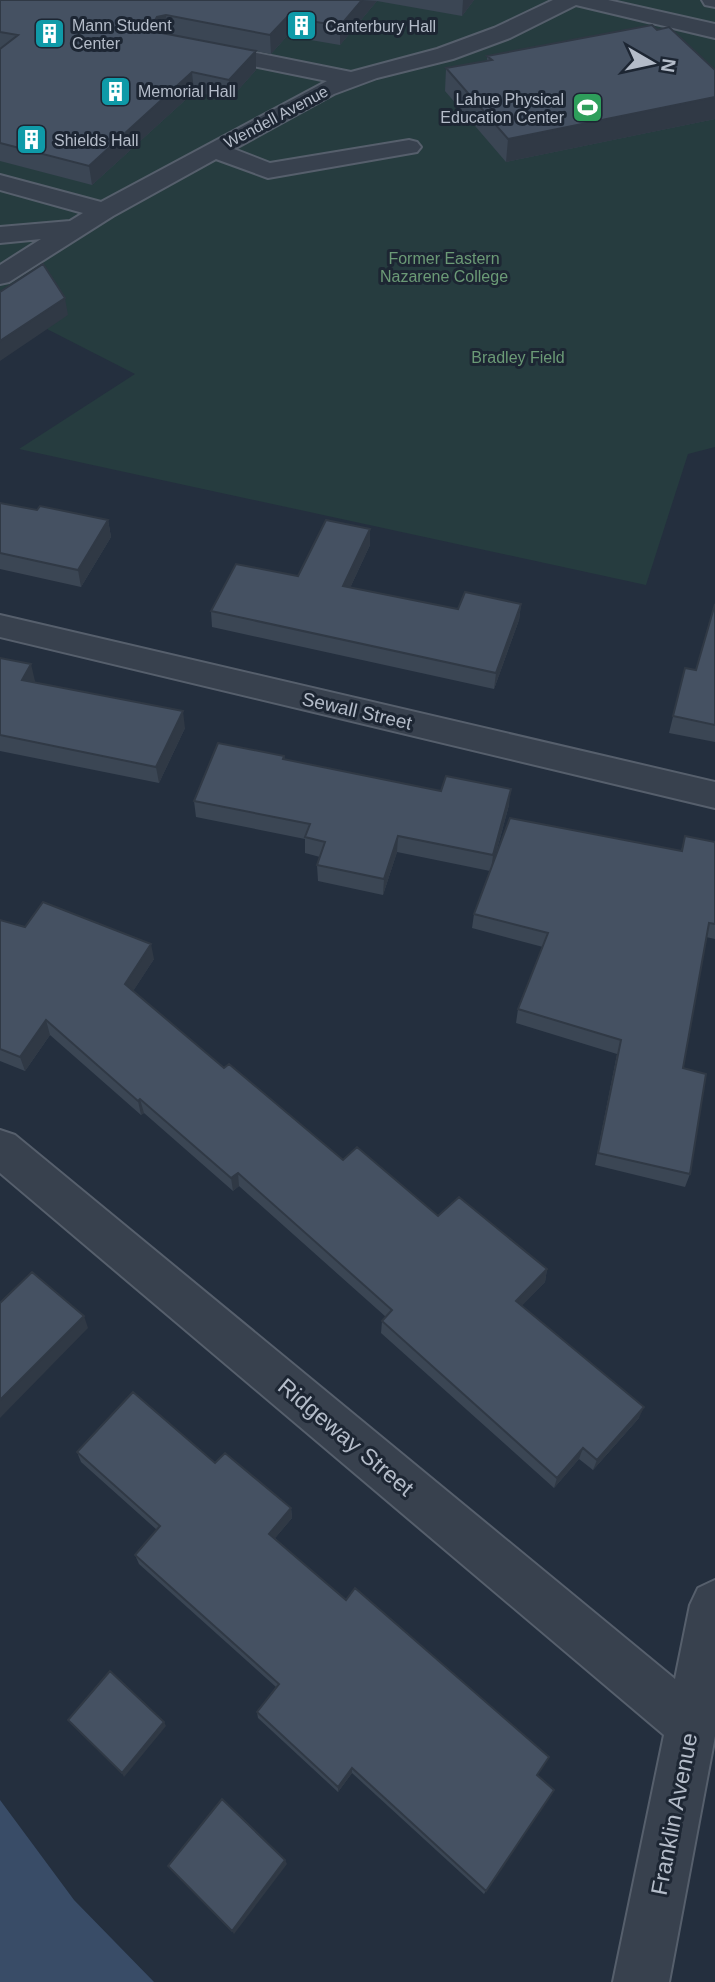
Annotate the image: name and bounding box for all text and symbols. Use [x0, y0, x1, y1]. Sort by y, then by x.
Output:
building icon: Canterbury Hall [285, 9, 319, 43]
building icon: Mann Student Center [32, 17, 66, 51]
place label: Mann Student Center [72, 17, 172, 52]
place label: Canterbury Hall [325, 18, 436, 35]
north arrow [617, 28, 687, 98]
text: N [657, 57, 680, 74]
building icon: Memorial Hall [98, 74, 132, 108]
street label: Wendell Avenue [221, 82, 331, 152]
place label: Memorial Hall [138, 83, 236, 100]
place label: Lahue Physical Education Center [440, 91, 565, 126]
sports icon: Lahue Physical Education Center [570, 91, 604, 125]
building icon: Shields Hall [14, 123, 48, 157]
place label: Shields Hall [54, 132, 138, 149]
park label: Former Eastern Nazarene College [380, 250, 508, 285]
park label: Bradley Field [471, 349, 565, 366]
street label: Sewall Street [300, 688, 415, 734]
street label: Ridgeway Street [273, 1373, 419, 1502]
street label: Franklin Avenue [646, 1731, 702, 1897]

